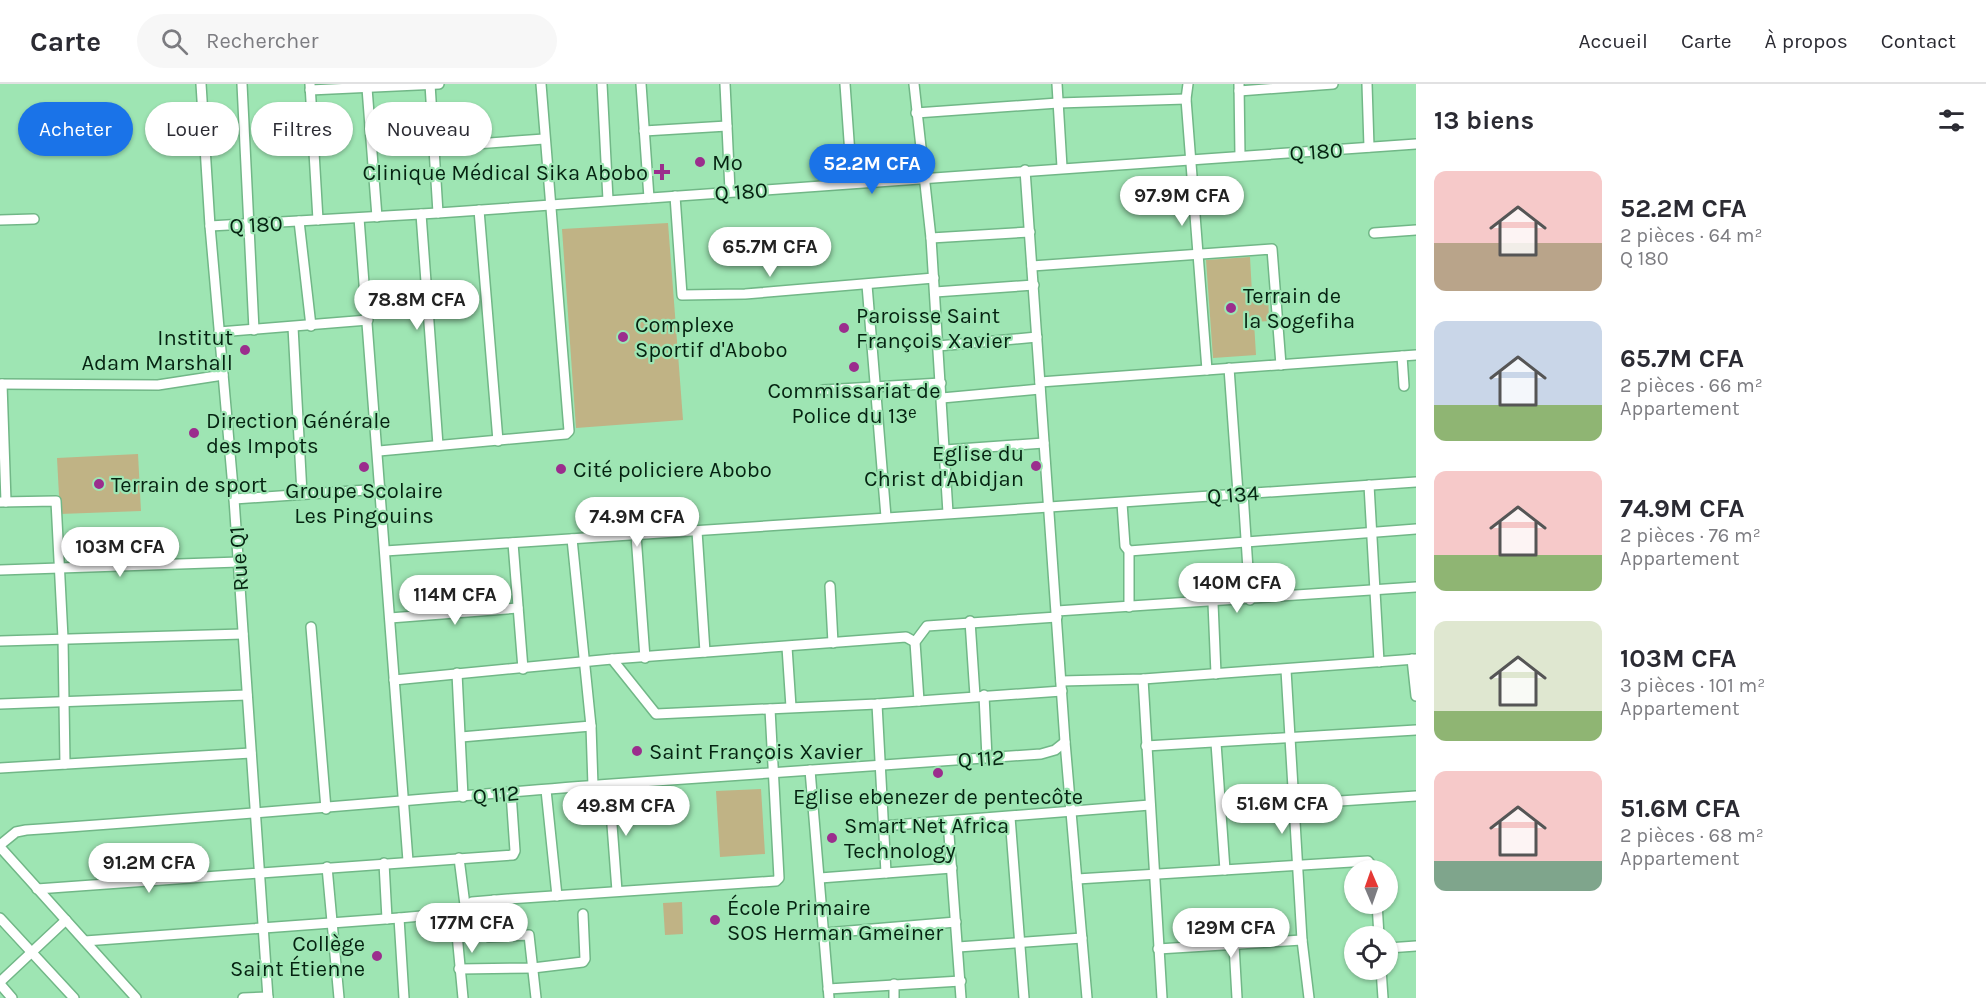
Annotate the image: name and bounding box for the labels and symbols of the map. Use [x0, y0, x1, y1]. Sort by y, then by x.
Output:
street label: Q 180 [1289, 137, 1344, 167]
pin: 52.2M CFA [803, 144, 941, 195]
place label: Mo [712, 150, 743, 176]
marker: Mo [693, 155, 707, 169]
place label: Clinique Médical Sika Abobo [363, 160, 648, 186]
marker: Clinique Médical Sika Abobo [653, 163, 671, 181]
pin: 97.9M CFA [1113, 176, 1251, 227]
street label: Q 180 [714, 177, 769, 207]
street label: Q 180 [229, 211, 283, 239]
pin: 65.7M CFA [701, 227, 839, 278]
pin: 78.8M CFA [348, 280, 486, 331]
place label: Terrain de la Sogefiha [1243, 283, 1355, 334]
marker: Terrain de la Sogefiha [1224, 301, 1238, 315]
place label: Paroisse Saint François Xavier [856, 303, 1011, 354]
place label: Complexe Sportif d'Abobo [635, 312, 788, 363]
marker: Paroisse Saint François Xavier [837, 321, 851, 335]
place label: Institut Adam Marshall [81, 325, 233, 376]
marker: Complexe Sportif d'Abobo [616, 330, 630, 344]
marker: Institut Adam Marshall [238, 343, 252, 357]
marker: Commissariat de Police du 13ᵉ [847, 360, 861, 374]
place label: Commissariat de Police du 13ᵉ [768, 378, 940, 429]
place label: Direction Générale des Impots [206, 408, 391, 459]
marker: Direction Générale des Impots [187, 426, 201, 440]
place label: Eglise du Christ d'Abidjan [864, 441, 1024, 492]
place label: Cité policiere Abobo [573, 457, 772, 483]
marker: Eglise du Christ d'Abidjan [1029, 459, 1043, 473]
marker: Groupe Scolaire Les Pingouins [357, 460, 371, 474]
marker: Cité policiere Abobo [554, 462, 568, 476]
place label: Terrain de sport [111, 472, 267, 498]
marker: Terrain de sport [92, 477, 106, 491]
place label: Groupe Scolaire Les Pingouins [285, 478, 443, 529]
street label: Q 134 [1206, 480, 1260, 510]
pin: 74.9M CFA [568, 497, 706, 548]
street label: Rue Q1 [224, 526, 254, 592]
pin: 103M CFA [58, 527, 182, 578]
pin: 140M CFA [1175, 563, 1299, 614]
pin: 114M CFA [393, 575, 517, 626]
place label: Saint François Xavier [649, 739, 862, 765]
marker: Saint François Xavier [630, 744, 644, 758]
street label: Q 112 [957, 744, 1005, 774]
marker: Eglise ebenezer de pentecôte [931, 766, 945, 780]
street label: Q 112 [472, 780, 521, 810]
place label: Eglise ebenezer de pentecôte [793, 784, 1083, 810]
pin: 51.6M CFA [1213, 784, 1351, 835]
pin: 49.8M CFA [557, 786, 695, 837]
place label: Smart Net Africa Technology [844, 813, 1009, 864]
marker: Smart Net Africa Technology [825, 831, 839, 845]
pin: 91.2M CFA [80, 843, 218, 894]
north arrow [1344, 860, 1398, 914]
place label: École Primaire SOS Herman Gmeiner [727, 894, 943, 946]
pin: 177M CFA [410, 903, 534, 954]
pin: 129M CFA [1169, 908, 1293, 959]
marker: École Primaire SOS Herman Gmeiner [708, 913, 722, 927]
place label: Collège Saint Étienne [230, 931, 365, 982]
marker: Collège Saint Étienne [370, 949, 384, 963]

